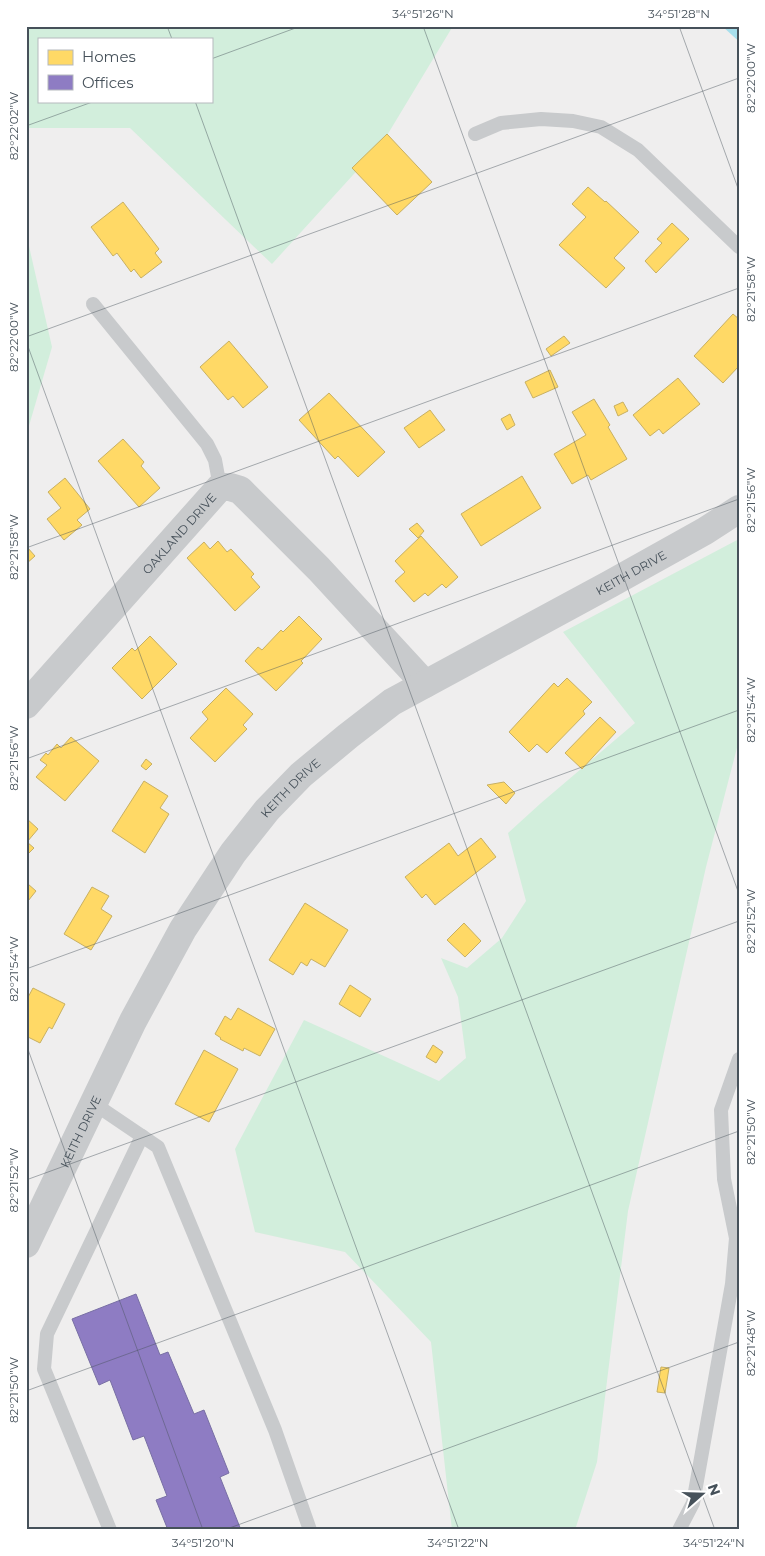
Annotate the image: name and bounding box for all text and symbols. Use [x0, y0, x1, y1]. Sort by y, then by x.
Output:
text: 34°51'26"N [392, 6, 454, 21]
text: 34°51'28"N [648, 6, 710, 21]
legend [38, 38, 212, 102]
text: 82°22'00"W [743, 43, 758, 113]
text: Homes [82, 47, 136, 66]
text: Offices [82, 73, 134, 92]
text: 82°22'02"W [6, 92, 21, 160]
text: 82°21'58"W [743, 256, 758, 322]
text: 82°22'00"W [6, 302, 21, 372]
text: 82°21'56"W [743, 467, 758, 533]
street label: OAKLAND DRIVE [139, 489, 219, 577]
text: 82°21'58"W [6, 514, 21, 580]
street label: KEITH DRIVE [593, 547, 669, 598]
text: 82°21'54"W [743, 677, 758, 743]
text: 82°21'56"W [6, 725, 21, 791]
street label: KEITH DRIVE [257, 755, 323, 820]
text: 82°21'52"W [743, 889, 758, 953]
text: 82°21'54"W [6, 936, 21, 1002]
street label: KEITH DRIVE [56, 1093, 104, 1170]
text: 82°21'50"W [743, 1099, 758, 1165]
text: 82°21'52"W [6, 1148, 21, 1212]
text: 82°21'48"W [743, 1310, 758, 1376]
text: 82°21'50"W [6, 1357, 21, 1423]
north arrow [678, 1468, 728, 1518]
text: N [704, 1481, 725, 1498]
text: 34°51'20"N [172, 1535, 234, 1550]
text: 34°51'22"N [427, 1535, 489, 1550]
text: 34°51'24"N [683, 1535, 745, 1550]

